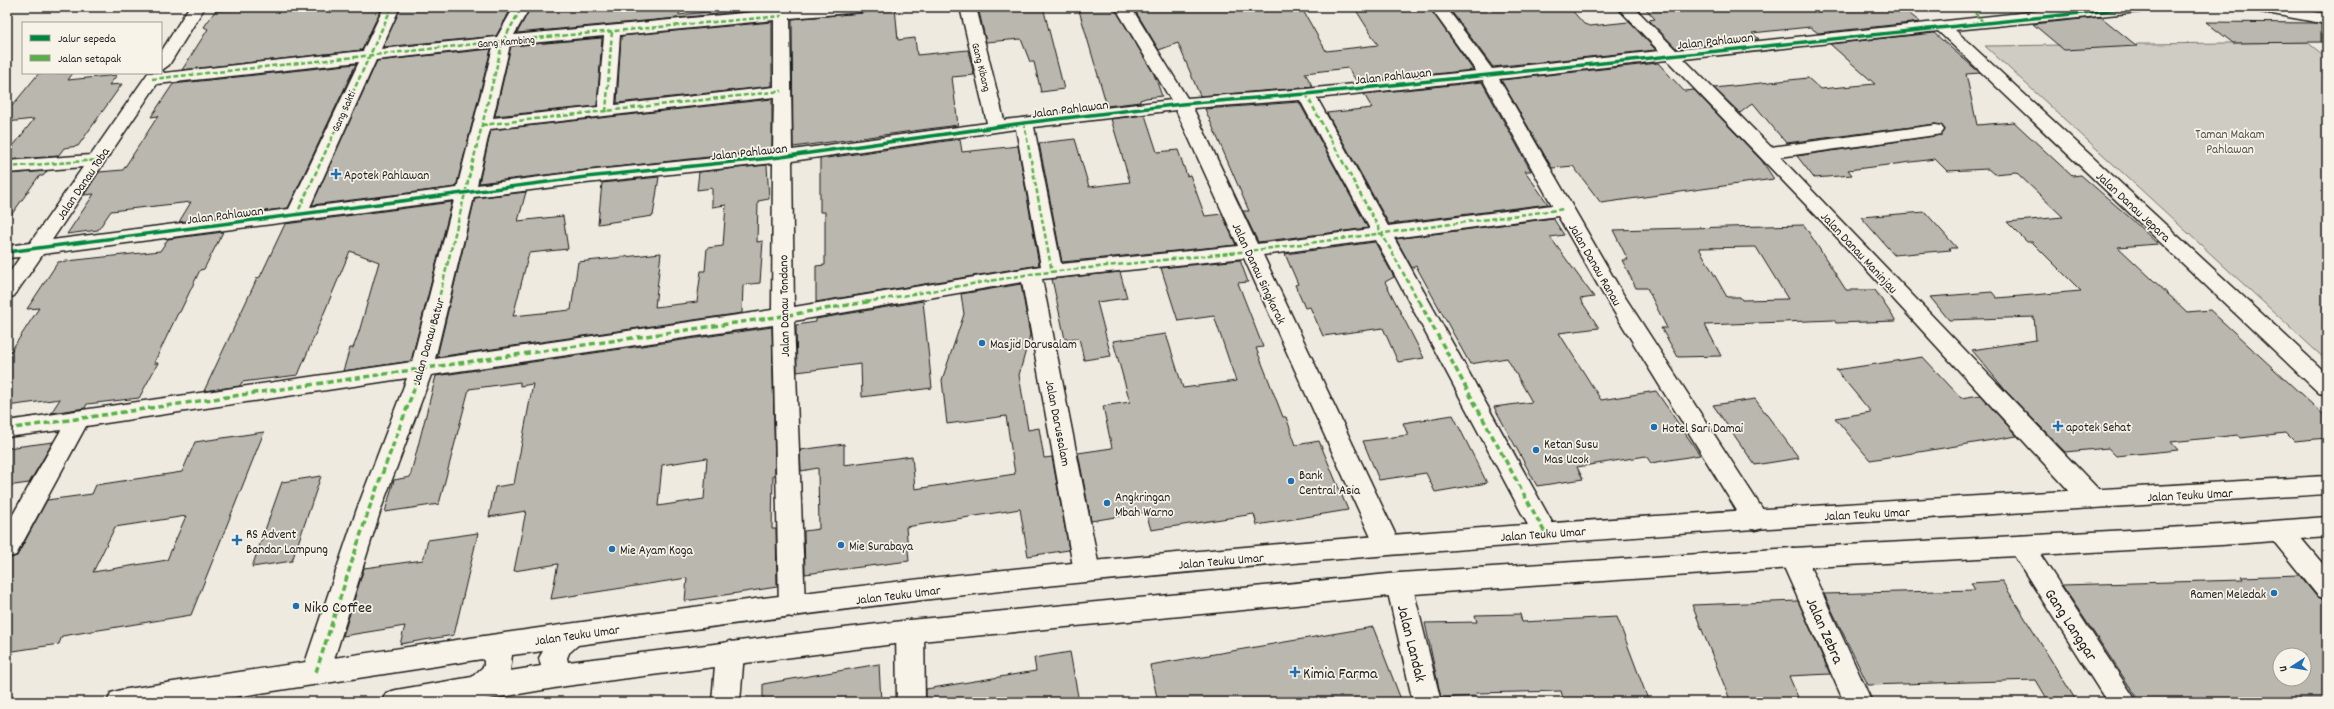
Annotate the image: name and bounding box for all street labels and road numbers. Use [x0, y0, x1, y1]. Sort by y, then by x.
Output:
street label: Jalan Pahlawan [1676, 29, 1754, 56]
street label: Gang Kambing [477, 32, 536, 53]
street label: Gang Kibang [966, 41, 994, 94]
street label: Jalan Pahlawan [1354, 64, 1432, 91]
street label: Gang Sakti [329, 89, 361, 135]
street label: Jalan Pahlawan [1031, 96, 1109, 125]
street label: Jalan Pahlawan [710, 140, 788, 167]
street label: Jalan Danau Toba [53, 144, 116, 225]
street label: Jalan Danau Jepara [2091, 168, 2175, 248]
street label: Jalan Pahlawan [186, 202, 264, 231]
street label: Jalan Danau Maninjau [1815, 209, 1901, 299]
street label: Jalan Danau Singkarak [1226, 220, 1290, 328]
street label: Jalan Danau Ranau [1562, 220, 1625, 310]
street label: Jalan Danau Tondano [775, 254, 796, 357]
street label: Jalan Danau Batur [408, 296, 451, 388]
street label: Jalan Darussalam [1039, 379, 1074, 468]
street label: Jalan Teuku Umar [2147, 485, 2234, 508]
street label: Jalan Teuku Umar [1824, 504, 1911, 527]
street label: Jalan Teuku Umar [1500, 523, 1587, 548]
street label: Jalan Teuku Umar [1178, 549, 1265, 576]
street label: Jalan Teuku Umar [855, 582, 942, 611]
street label: Gang Langgar [2038, 584, 2102, 666]
street label: Jalan Zebra [1799, 594, 1849, 668]
street label: Jalan Landak [1390, 603, 1431, 685]
street label: Jalan Teuku Umar [534, 621, 621, 652]

